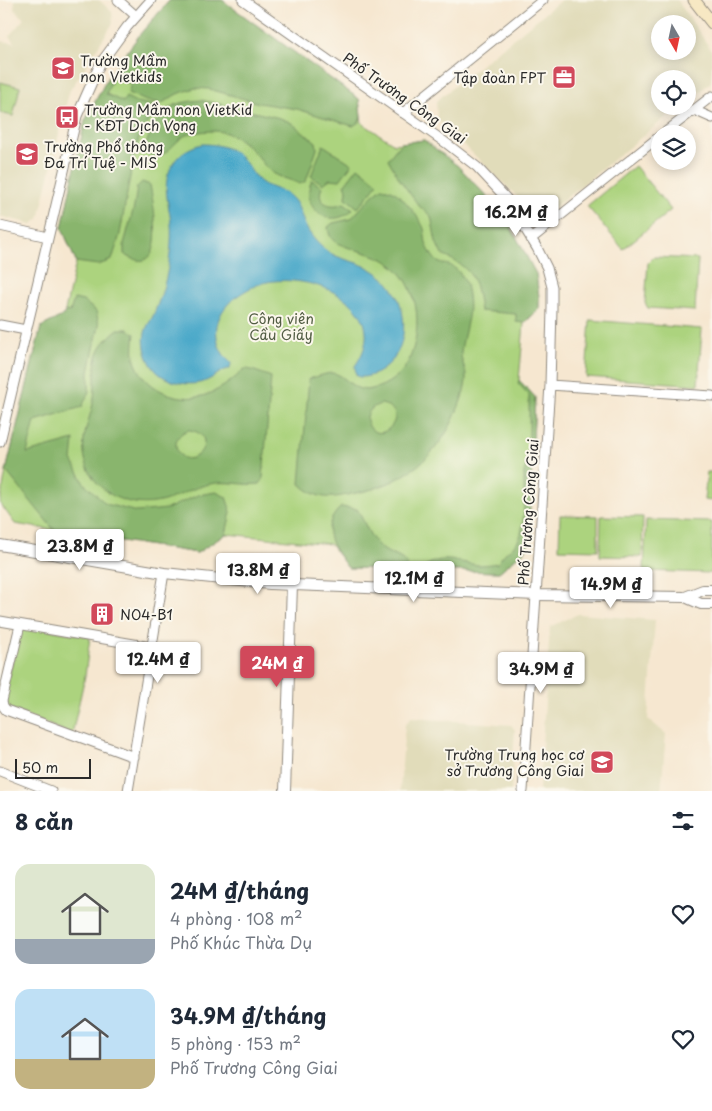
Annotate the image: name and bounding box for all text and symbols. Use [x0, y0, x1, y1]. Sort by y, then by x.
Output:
north arrow [651, 15, 696, 60]
map controls [651, 15, 696, 170]
street label: Phố Trương Công Giai [339, 47, 471, 149]
place label: Trường Mầm non Vietkids [80, 50, 167, 87]
school or university icon: Trường Mầm non Vietkids [50, 55, 76, 81]
office icon: Tập đoàn FPT [551, 64, 577, 90]
place label: Tập đoàn FPT [453, 67, 546, 88]
button: locate [651, 70, 696, 115]
place label: Trường Mầm non VietKid - KĐT Dịch Vọng [84, 99, 253, 136]
bus stop icon: Trường Mầm non VietKid - KĐT Dịch Vọng [54, 104, 80, 130]
button: layers [651, 125, 696, 170]
place label: Trường Phổ thông Đa Trí Tuệ - MIS [44, 136, 164, 173]
school or university icon: Trường Phổ thông Đa Trí Tuệ - MIS [14, 141, 40, 167]
pin: 16.2M ₫ [470, 194, 562, 237]
text: 16.2M ₫ [485, 199, 547, 223]
park label: Công viên Cầu Giấy [248, 308, 314, 345]
street label: Phố Trương Công Giai [512, 438, 544, 586]
pin: 23.8M ₫ [34, 528, 126, 571]
text: 23.8M ₫ [47, 533, 113, 557]
pin: 13.8M ₫ [212, 552, 304, 595]
text: 13.8M ₫ [227, 557, 289, 581]
pin: 12.1M ₫ [368, 560, 460, 603]
text: 12.1M ₫ [385, 565, 443, 589]
pin: 14.9M ₫ [565, 566, 657, 609]
text: 14.9M ₫ [580, 571, 642, 595]
building icon: N04-B1 [89, 601, 115, 627]
place label: N04-B1 [120, 604, 173, 625]
pin: 12.4M ₫ [112, 642, 204, 684]
text: 12.4M ₫ [127, 646, 189, 670]
pin: 24M ₫ [242, 646, 312, 688]
text: 24M ₫ [251, 650, 303, 674]
pin: 34.9M ₫ [495, 652, 587, 694]
text: 34.9M ₫ [509, 656, 573, 680]
place label: Trường Trung học cơ sở Trương Công Giai [445, 744, 585, 781]
school or university icon: Trường Trung học cơ sở Trương Công Giai [589, 749, 615, 775]
scale bar [15, 756, 91, 779]
text: 50 m [22, 757, 58, 778]
text: 8 căn [15, 805, 73, 837]
icon: filters [669, 807, 697, 835]
text: 24M ₫/tháng [170, 874, 309, 906]
icon: home [55, 884, 115, 944]
icon: heart [669, 900, 697, 928]
text: 4 phòng · 108 m² [170, 906, 302, 930]
text: Phố Khúc Thừa Dụ [170, 930, 312, 954]
text: 34.9M ₫/tháng [170, 999, 326, 1031]
icon: home [55, 1009, 115, 1069]
icon: heart [669, 1025, 697, 1053]
text: 5 phòng · 153 m² [170, 1031, 301, 1055]
text: Phố Trương Công Giai [170, 1055, 338, 1079]

